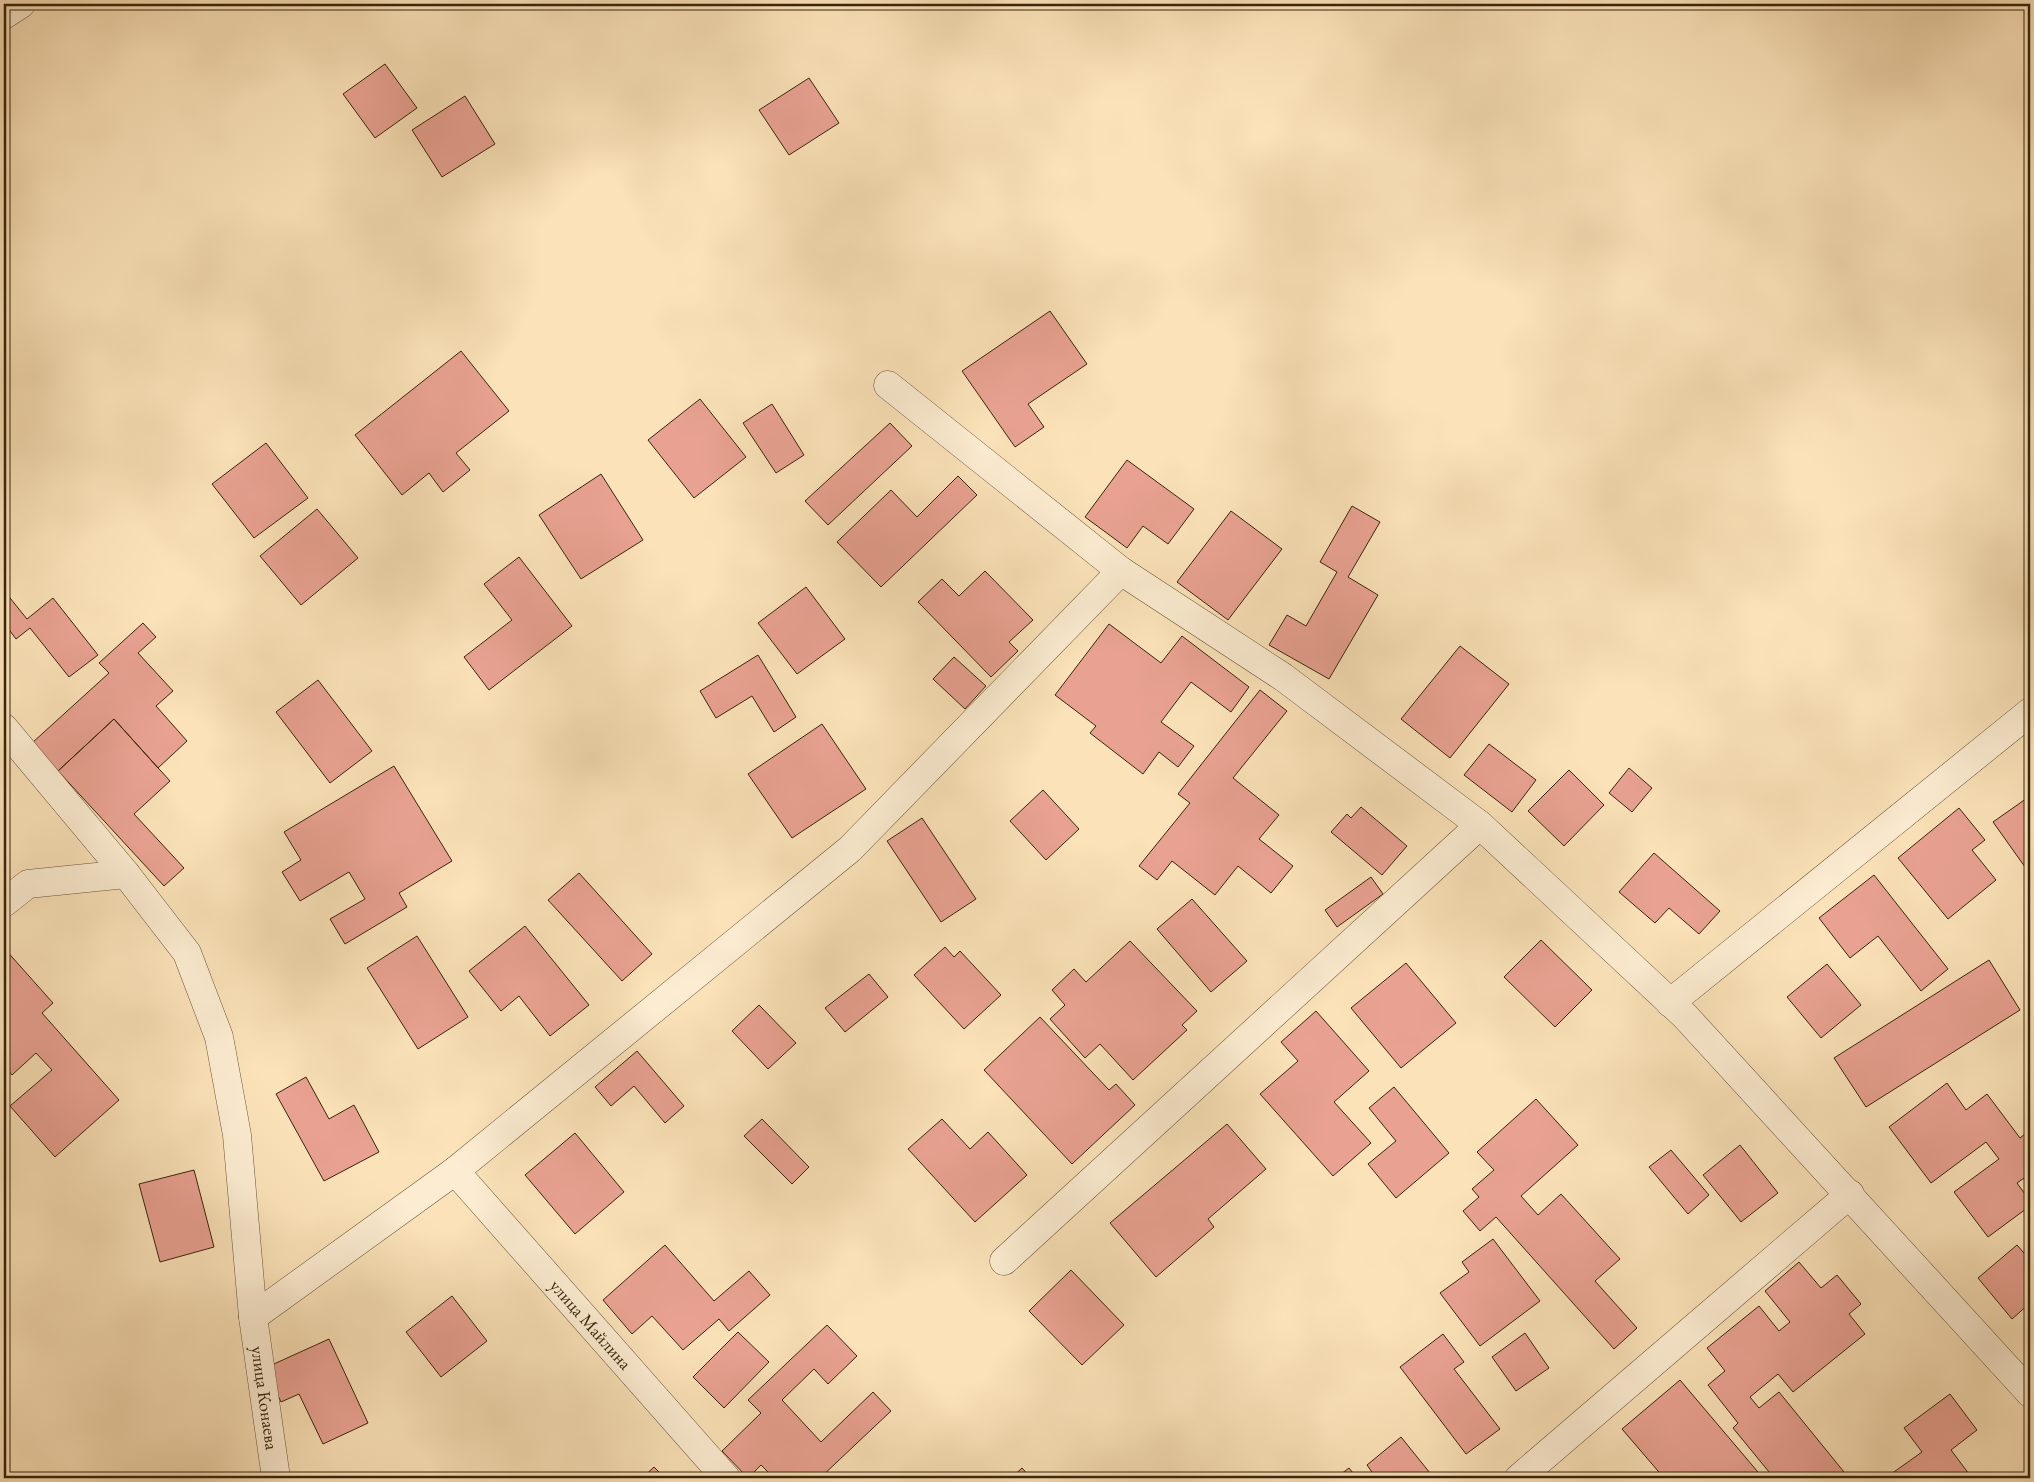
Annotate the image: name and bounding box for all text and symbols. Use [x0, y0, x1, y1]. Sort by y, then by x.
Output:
street label: улица Майлина [545, 1274, 638, 1375]
street label: улица Конаева [246, 1344, 284, 1452]

